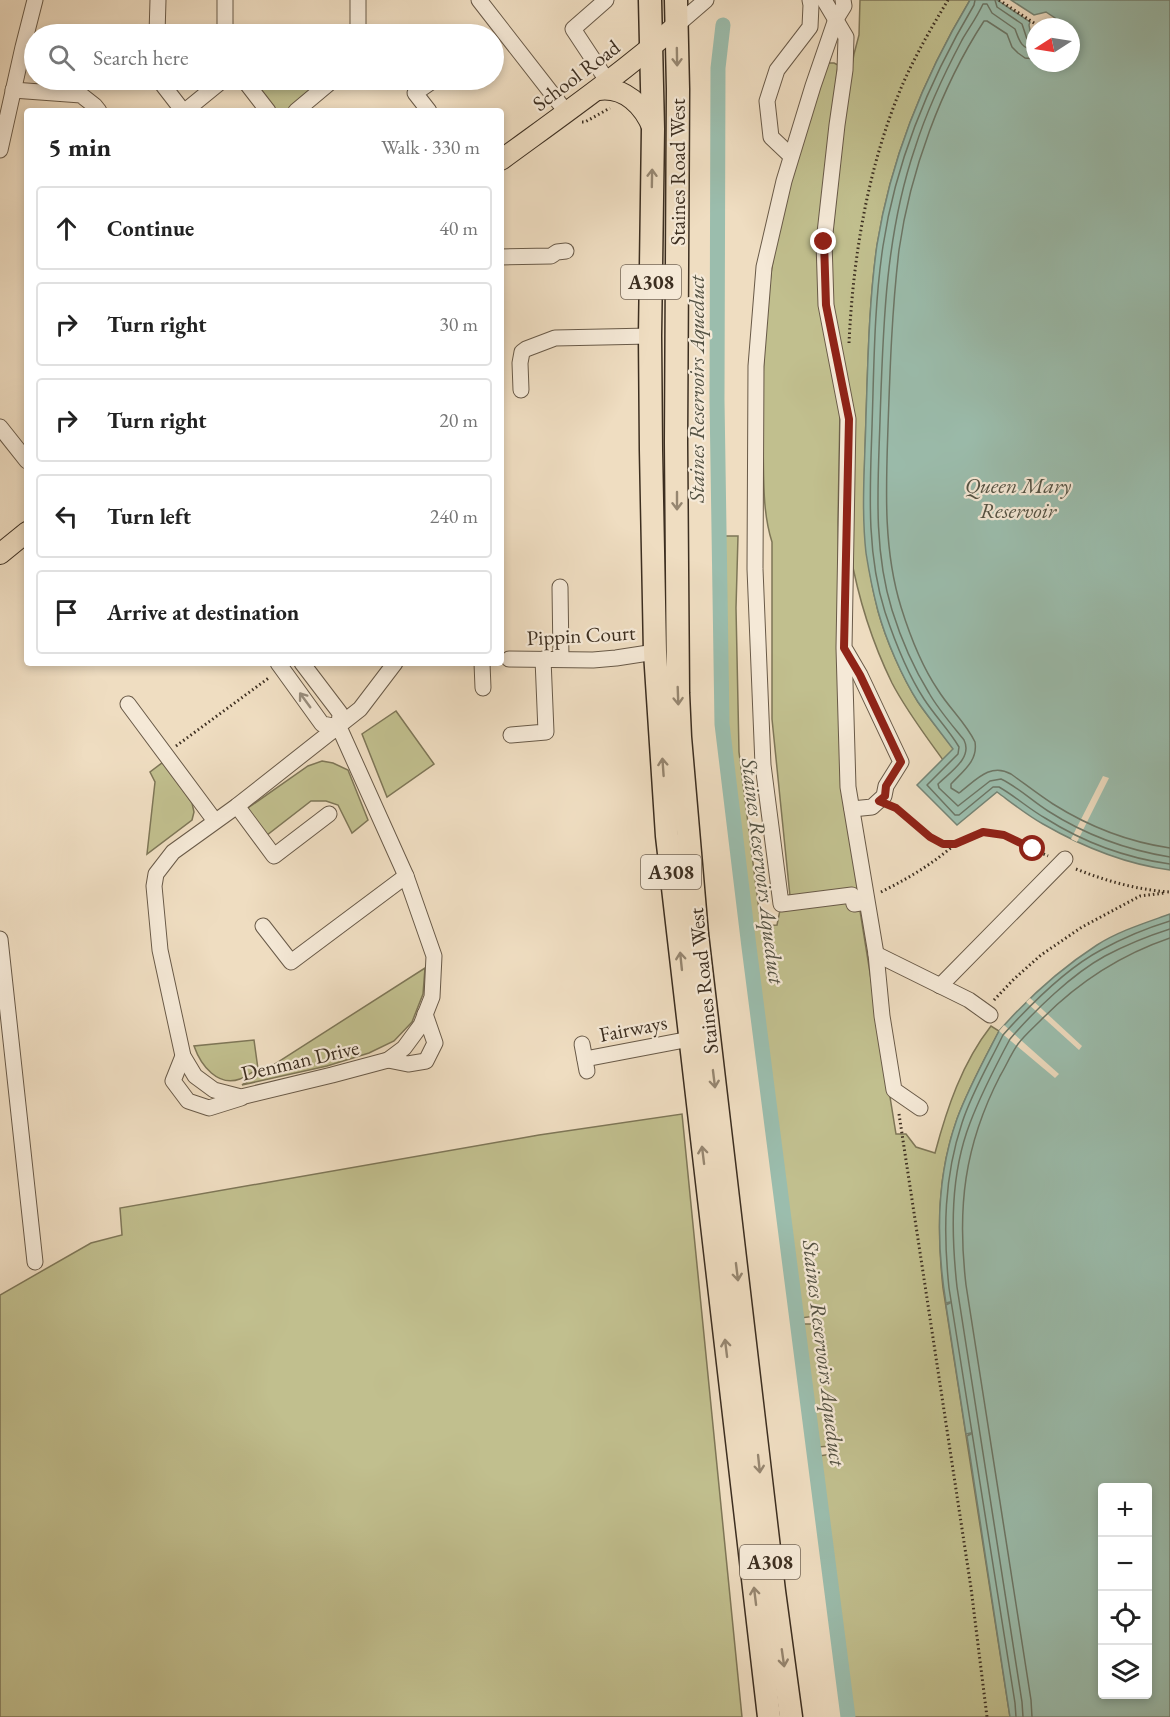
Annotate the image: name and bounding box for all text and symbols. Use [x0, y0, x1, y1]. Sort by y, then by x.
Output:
north arrow [1026, 18, 1080, 72]
search box [24, 24, 504, 90]
street label: School Road [527, 33, 625, 117]
icon: search [45, 41, 78, 74]
text: Search here [93, 43, 188, 72]
one-way arrow [672, 46, 683, 66]
street label: Staines Road West [664, 98, 691, 246]
text: 5 min [48, 130, 111, 164]
text: Walk · 330 m [381, 134, 480, 160]
one-way arrow [646, 169, 658, 189]
icon: ahead [50, 212, 83, 245]
text: Continue [107, 214, 194, 243]
text: 40 m [439, 215, 478, 241]
route end [810, 228, 836, 254]
road number: A308 [621, 265, 681, 299]
water label: Staines Reservoirs Aqueduct [682, 274, 711, 504]
icon: right [50, 308, 83, 341]
text: Turn right [107, 310, 206, 339]
text: 30 m [439, 311, 478, 337]
icon: right [50, 404, 83, 437]
text: Turn right [107, 406, 206, 435]
text: 20 m [439, 407, 478, 433]
water label: Queen Mary Reservoir [965, 471, 1071, 525]
one-way arrow [671, 491, 682, 511]
icon: left [50, 500, 83, 533]
text: Turn left [107, 502, 191, 531]
text: 240 m [430, 503, 478, 529]
icon: arrive [50, 596, 83, 629]
text: Arrive at destination [107, 598, 299, 627]
street label: Pippin Court [526, 619, 637, 651]
one-way arrow [672, 686, 684, 706]
one-way arrow [299, 693, 311, 709]
water label: Staines Reservoirs Aqueduct [735, 755, 791, 987]
one-way arrow [657, 757, 668, 777]
route start [1019, 835, 1045, 861]
road number: A308 [641, 855, 701, 889]
street label: Staines Road West [682, 906, 724, 1056]
one-way arrow [675, 951, 686, 971]
street label: Fairways [597, 1008, 670, 1048]
street label: Denman Drive [239, 1033, 361, 1087]
one-way arrow [709, 1068, 720, 1088]
one-way arrow [698, 1145, 709, 1165]
water label: Staines Reservoirs Aqueduct [796, 1237, 852, 1469]
one-way arrow [732, 1262, 743, 1282]
one-way arrow [720, 1339, 731, 1359]
one-way arrow [754, 1454, 765, 1474]
map controls [1098, 1483, 1152, 1699]
button: + [1098, 1483, 1152, 1537]
button: − [1098, 1537, 1152, 1591]
road number: A308 [740, 1545, 800, 1579]
one-way arrow [749, 1587, 760, 1607]
button: locate [1098, 1591, 1152, 1645]
button: layers [1098, 1645, 1152, 1699]
one-way arrow [778, 1647, 789, 1667]

